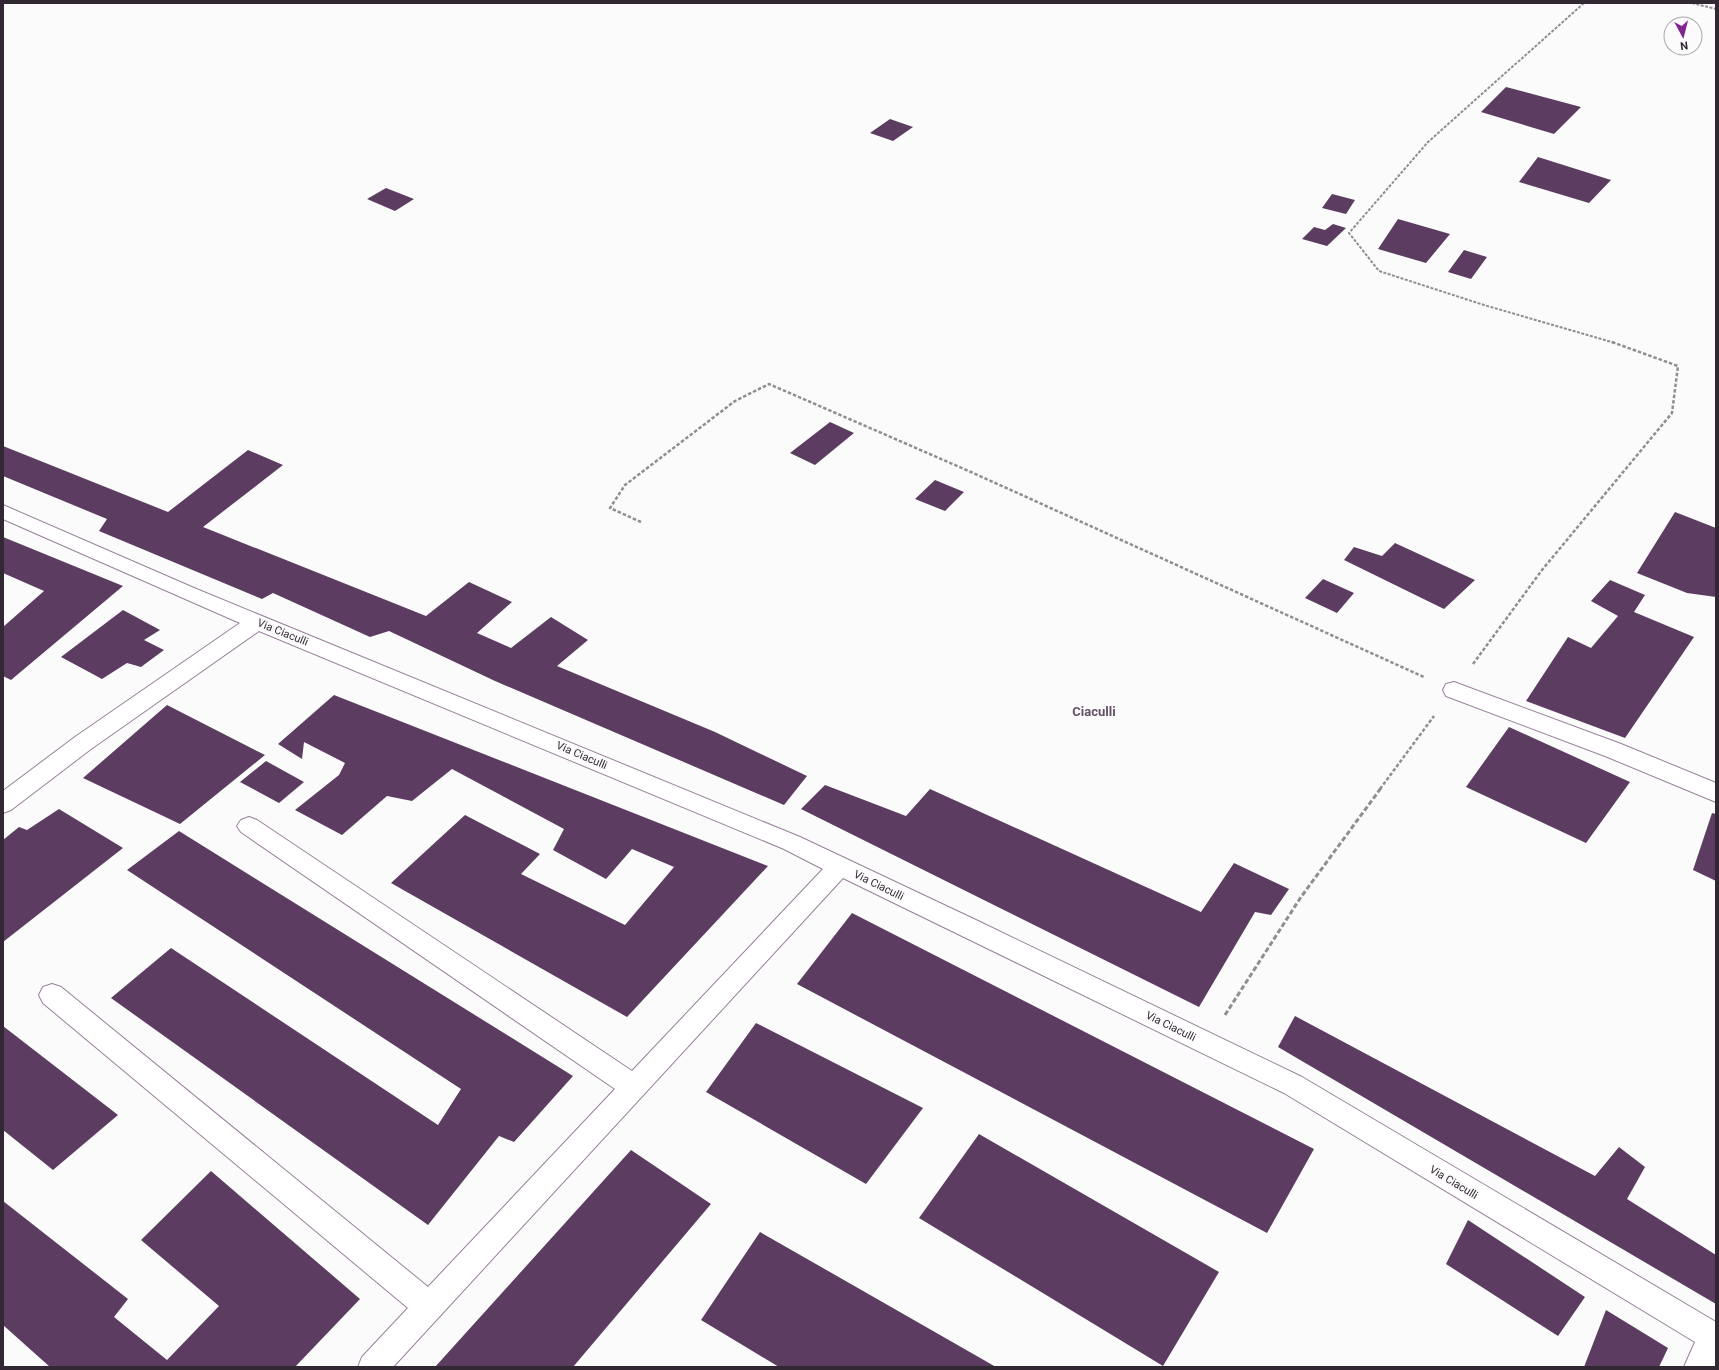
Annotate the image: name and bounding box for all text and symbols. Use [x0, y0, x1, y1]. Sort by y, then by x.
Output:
north arrow [1663, 16, 1703, 56]
text: N [1679, 39, 1689, 52]
street label: Via Ciaculli [255, 616, 310, 649]
district label: Ciaculli [1072, 704, 1116, 719]
street label: Via Ciaculli [554, 739, 609, 772]
street label: Via Ciaculli [852, 868, 906, 903]
street label: Via Ciaculli [1144, 1009, 1198, 1044]
street label: Via Ciaculli [1427, 1163, 1480, 1202]

